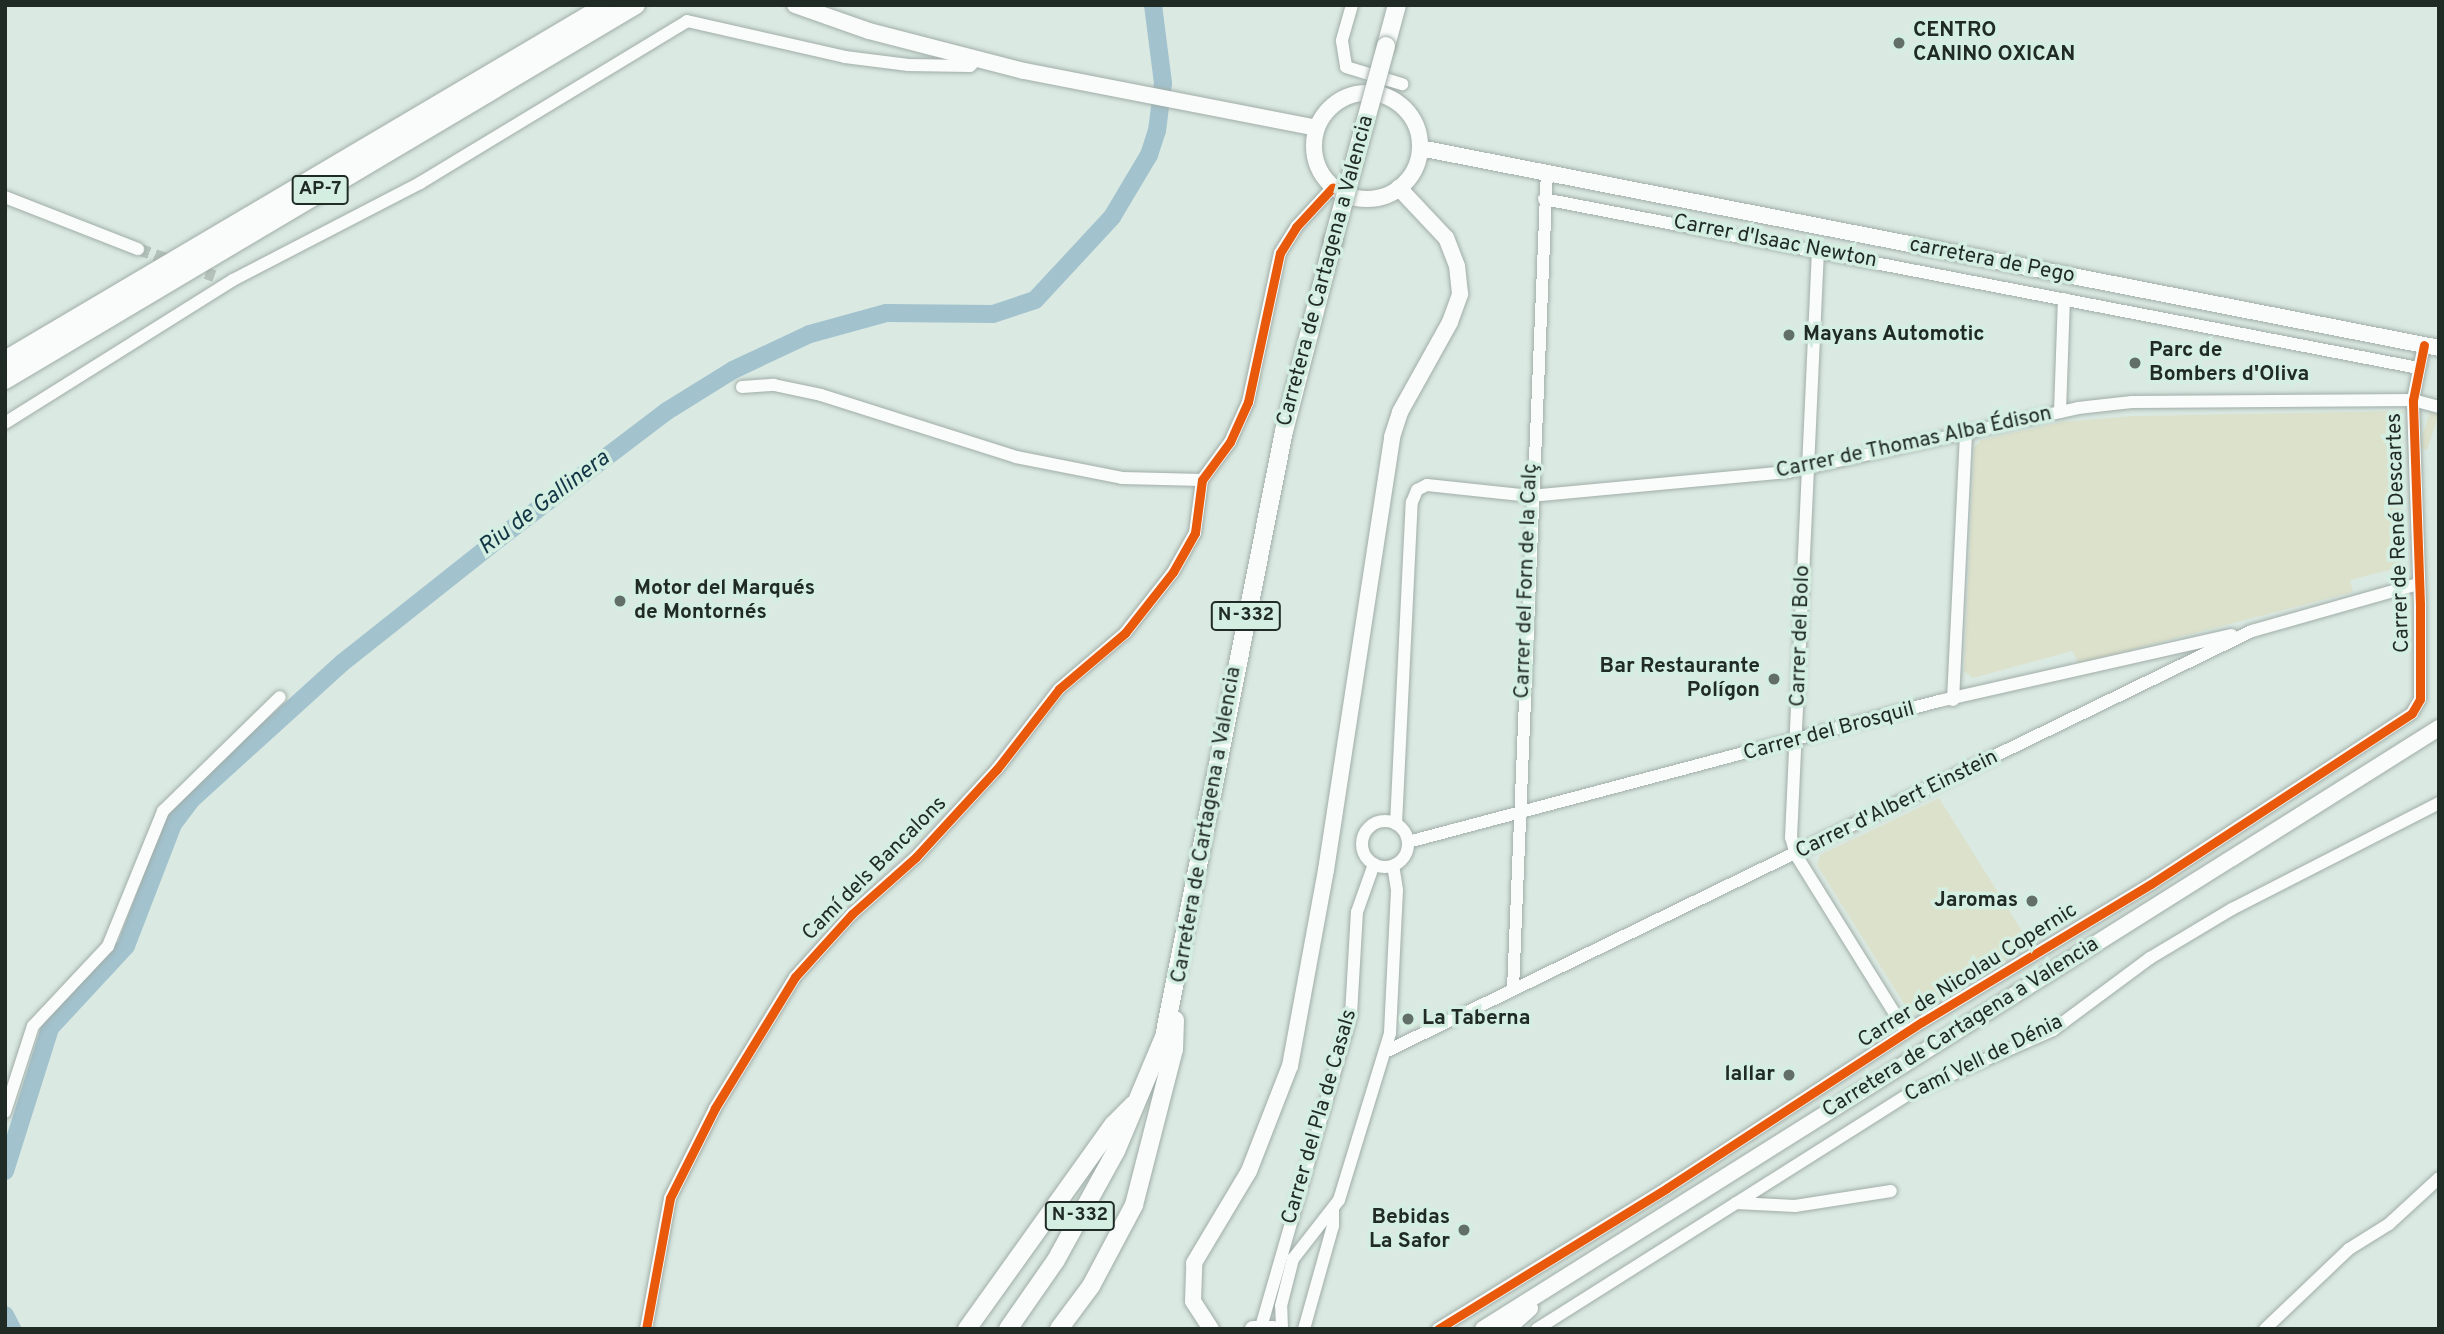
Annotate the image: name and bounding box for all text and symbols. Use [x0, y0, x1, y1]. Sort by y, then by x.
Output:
place label: CENTRO CANINO OXICAN [1913, 18, 2075, 68]
marker: CENTRO CANINO OXICAN [1891, 35, 1907, 51]
street label: Carretera de Cartagena a Valencia [1272, 112, 1380, 430]
road number: AP-7 [290, 174, 350, 206]
street label: Carrer d'Isaac Newton [1671, 210, 1879, 274]
street label: carretera de Pego [1907, 233, 2077, 289]
place label: Mayans Automotic [1803, 322, 1986, 348]
marker: Mayans Automotic [1781, 327, 1797, 343]
place label: Parc de Bombers d'Oliva [2149, 338, 2309, 388]
marker: Parc de Bombers d'Oliva [2127, 355, 2143, 371]
street label: Carrer de Thomas Alba Édison [1773, 401, 2055, 485]
street label: Carrer de René Descartes [2382, 413, 2416, 653]
water label: Riu de Gallinera [474, 446, 616, 562]
street label: Carrer del Forn de la Calç [1510, 463, 1544, 699]
street label: Carrer del Bolo [1786, 565, 1816, 707]
place label: Motor del Marqués de Montornés [634, 576, 815, 626]
marker: Motor del Marqués de Montornés [612, 593, 628, 609]
road number: N-332 [1209, 600, 1283, 632]
place label: Bar Restaurante Polígon [1600, 654, 1760, 704]
street label: Carretera de Cartagena a Valencia [1167, 664, 1247, 986]
marker: Bar Restaurante Polígon [1766, 671, 1782, 687]
street label: Carrer del Brosquil [1741, 697, 1917, 767]
street label: Carrer d'Albert Einstein [1792, 745, 2002, 865]
street label: Camí dels Bancalons [798, 792, 952, 946]
place label: Jaromas [1934, 888, 2018, 914]
marker: Jaromas [2024, 893, 2040, 909]
street label: Carrer de Nicolau Copernic [1854, 898, 2082, 1054]
street label: Carretera de Cartagena a Valencia [1818, 932, 2104, 1124]
place label: La Taberna [1422, 1006, 1530, 1032]
street label: Carrer del Pla de Casals [1277, 1007, 1363, 1227]
street label: Camí Vell de Dénia [1900, 1010, 2068, 1108]
marker: La Taberna [1400, 1011, 1416, 1027]
place label: lallar [1724, 1062, 1775, 1088]
marker: lallar [1781, 1067, 1797, 1083]
road number: N-332 [1043, 1200, 1117, 1232]
place label: Bebidas La Safor [1369, 1205, 1450, 1255]
marker: Bebidas La Safor [1456, 1222, 1472, 1238]

